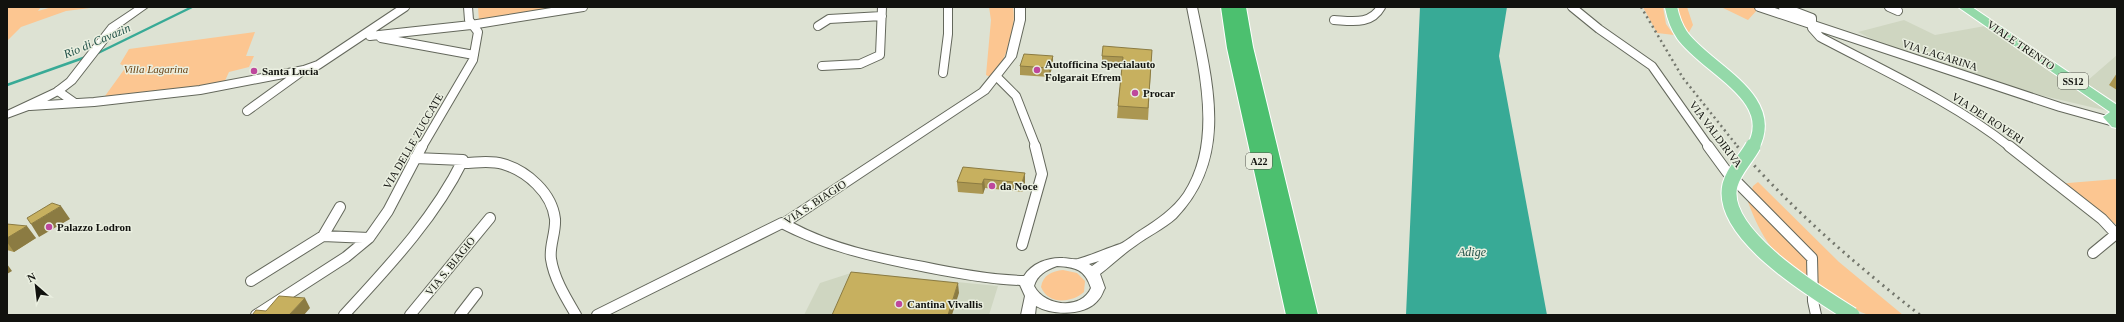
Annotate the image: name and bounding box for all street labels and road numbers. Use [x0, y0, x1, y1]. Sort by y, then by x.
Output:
street label: VIALE TRENTO [1985, 18, 2057, 72]
street label: VIA LAGARINA [1901, 37, 1980, 73]
road number: SS12 [2058, 73, 2088, 89]
street label: VIA DEI ROVERI [1950, 90, 2027, 146]
street label: VIA DELLE ZUCCATE [381, 91, 446, 191]
street label: VIA VALDIRIVA [1687, 99, 1745, 170]
road number: A22 [1246, 153, 1272, 169]
street label: VIA S. BIAGIO [782, 177, 848, 227]
street label: VIA S. BIAGIO [423, 234, 477, 298]

